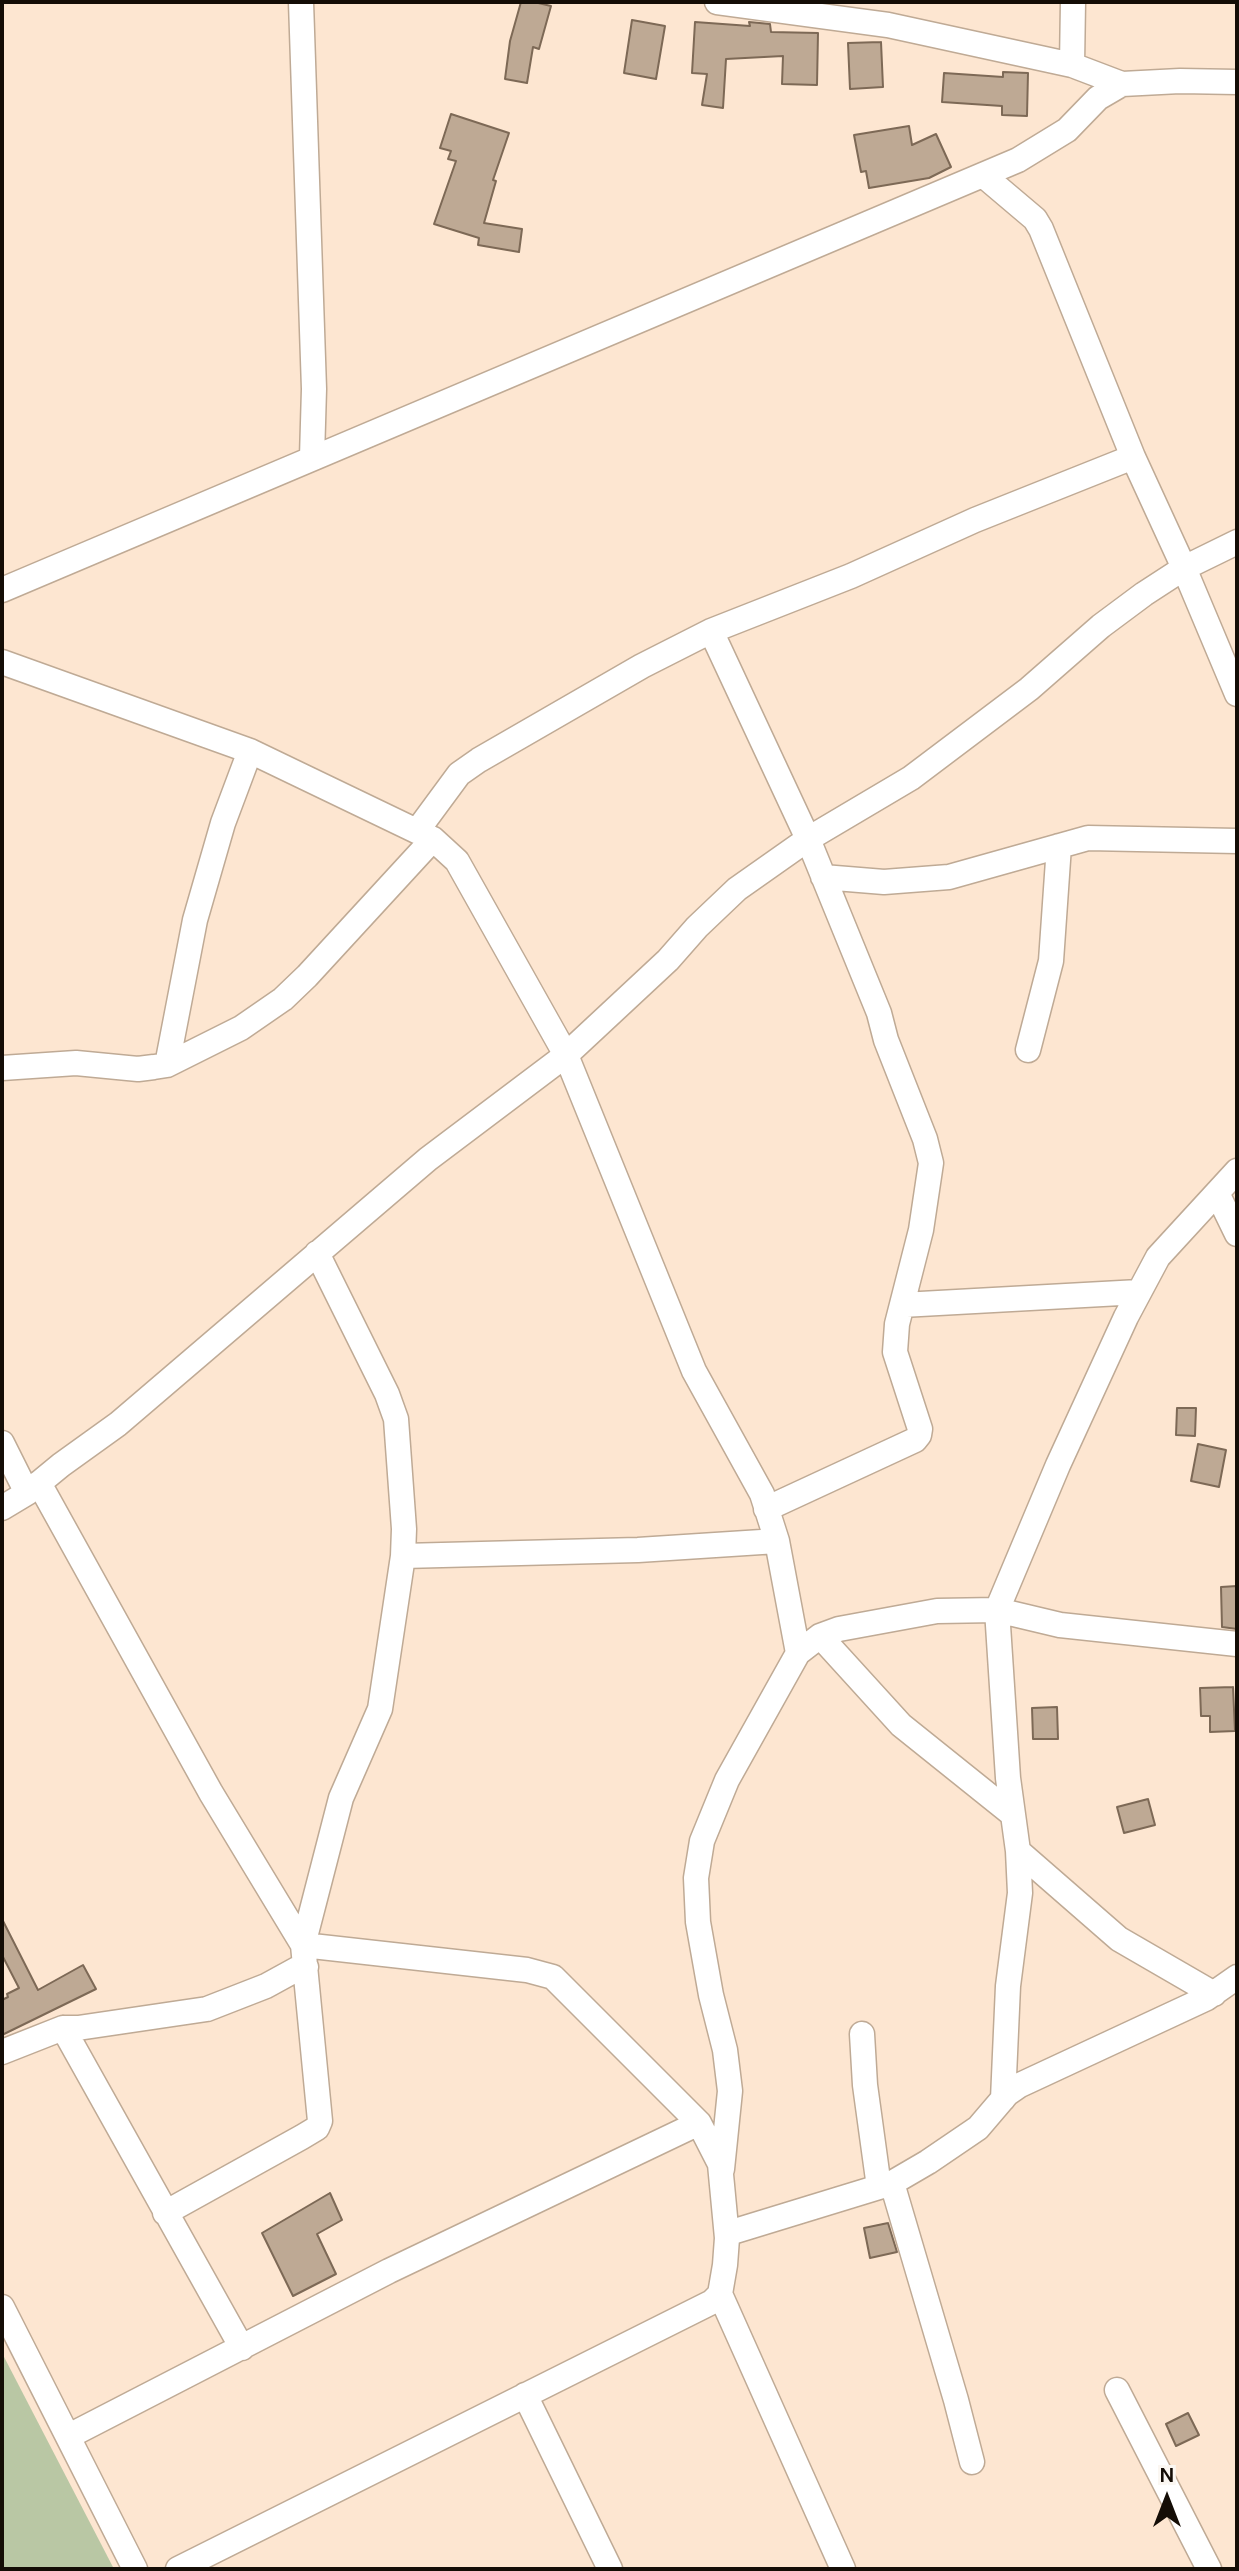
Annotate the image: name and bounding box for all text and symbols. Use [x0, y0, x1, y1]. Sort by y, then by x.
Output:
north arrow [1127, 2459, 1207, 2539]
text: N [1159, 2462, 1175, 2488]

